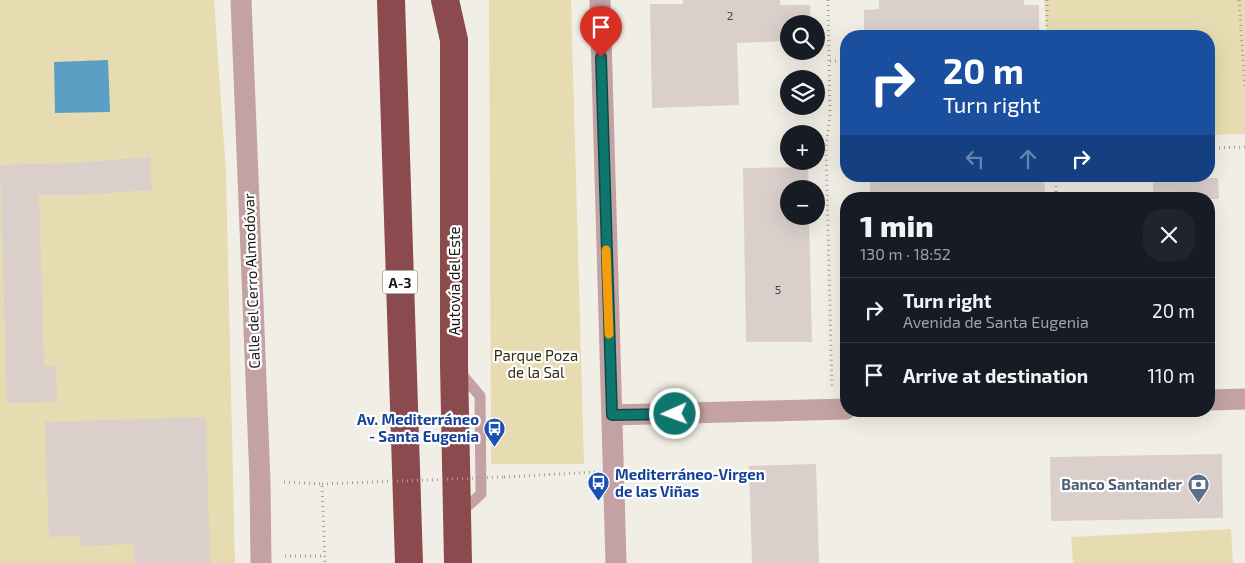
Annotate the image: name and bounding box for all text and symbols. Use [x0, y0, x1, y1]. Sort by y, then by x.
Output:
pin [580, 6, 622, 57]
house number: 2 [727, 8, 734, 22]
icon: arrive [587, 13, 615, 41]
map controls [780, 15, 825, 225]
button: search [780, 15, 825, 60]
text: 20 m [943, 49, 1024, 91]
icon: right [860, 50, 925, 115]
button: layers [780, 70, 825, 115]
text: Turn right [943, 91, 1041, 117]
button: + [780, 125, 825, 170]
icon: left [961, 145, 989, 173]
icon: ahead [1014, 145, 1042, 173]
icon: right [1067, 145, 1095, 173]
button: − [780, 180, 825, 225]
street label: Calle del Cerro Almodóvar [239, 193, 263, 369]
text: 1 min [860, 207, 934, 243]
button: close [1143, 209, 1195, 261]
street label: Autovía del Este [445, 226, 463, 336]
text: 130 m · 18:52 [860, 244, 951, 263]
road number: A-3 [382, 270, 418, 294]
house number: 5 [775, 282, 781, 296]
text: Turn right [903, 289, 991, 312]
icon: right [860, 296, 888, 324]
text: 20 m [1152, 299, 1195, 322]
text: Avenida de Santa Eugenia [903, 312, 1089, 331]
park label: Parque Poza de la Sal [494, 346, 578, 381]
icon: arrive [860, 361, 888, 389]
text: Arrive at destination [903, 364, 1088, 387]
text: 110 m [1148, 364, 1195, 387]
position arrow [648, 387, 700, 439]
place label: Av. Mediterráneo - Santa Eugenia [357, 410, 479, 445]
bus stop icon: Av. Mediterráneo - Santa Eugenia [483, 416, 507, 447]
place label: Mediterráneo-Virgen de las Viñas [615, 465, 765, 500]
bus stop icon: Mediterráneo-Virgen de las Viñas [587, 471, 611, 502]
bank icon: Banco Santander [1186, 472, 1210, 503]
place label: Banco Santander [1061, 475, 1183, 493]

